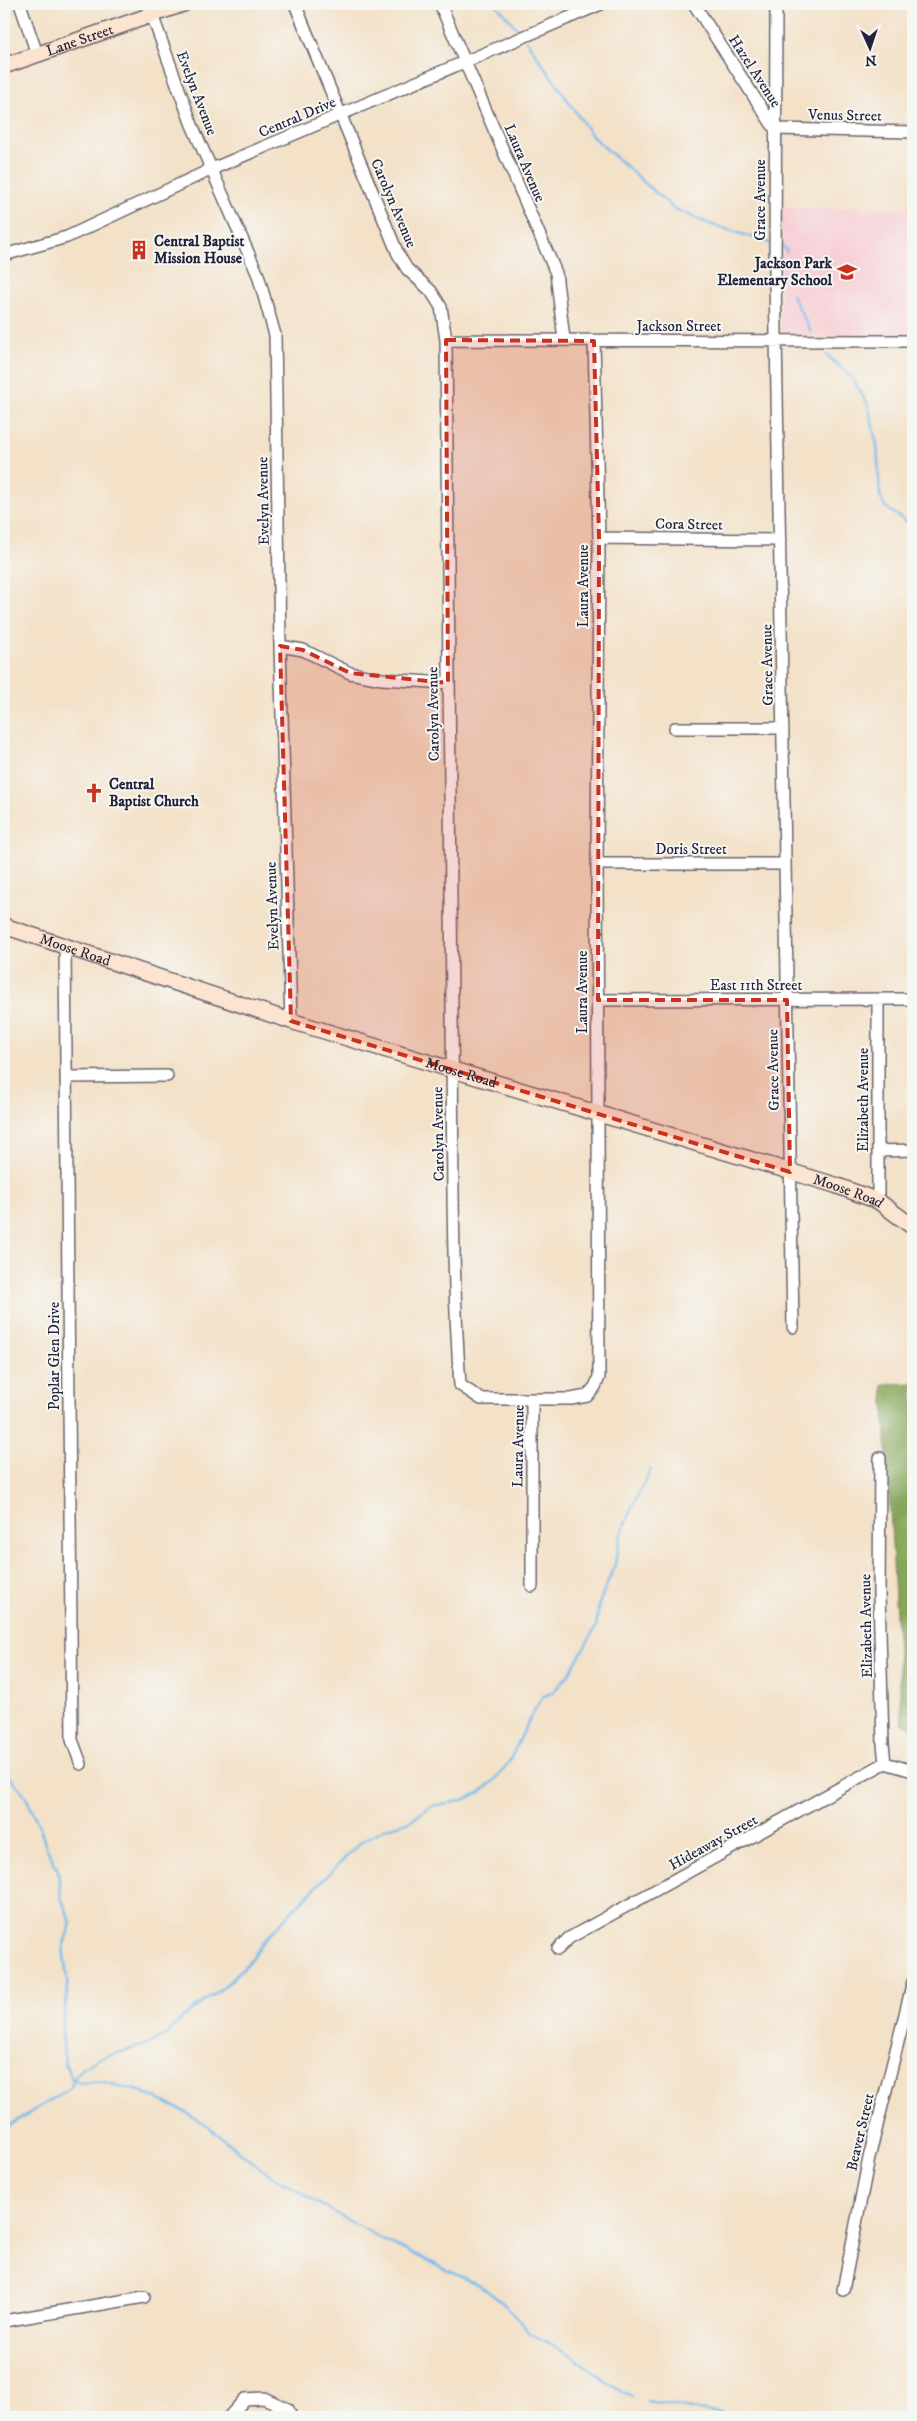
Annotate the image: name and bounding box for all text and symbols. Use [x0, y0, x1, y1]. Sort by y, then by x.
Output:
street label: Lane Street [44, 20, 116, 61]
north arrow [844, 22, 894, 72]
street label: Hazel Avenue [724, 31, 785, 111]
street label: Evelyn Avenue [172, 48, 221, 138]
text: N [864, 51, 877, 69]
street label: Central Drive [256, 93, 339, 142]
street label: Venus Street [807, 105, 882, 126]
street label: Laura Avenue [500, 121, 549, 205]
street label: Carolyn Avenue [366, 156, 421, 251]
street label: Grace Avenue [751, 159, 770, 241]
place label: Central Baptist Mission House [154, 232, 244, 268]
building icon: Central Baptist Mission House [128, 239, 150, 261]
place label: Jackson Park Elementary School [717, 254, 833, 290]
school or university icon: Jackson Park Elementary School [836, 261, 858, 283]
street label: Jackson Street [635, 317, 722, 336]
street label: Evelyn Avenue [253, 456, 274, 546]
street label: Cora Street [655, 514, 723, 535]
street label: Laura Avenue [574, 545, 593, 627]
street label: Grace Avenue [757, 624, 778, 706]
street label: Carolyn Avenue [423, 666, 444, 762]
place label: Central Baptist Church [109, 775, 199, 811]
church icon: Central Baptist Church [83, 782, 105, 804]
street label: Doris Street [655, 840, 727, 859]
street label: Evelyn Avenue [261, 861, 284, 951]
street label: Moose Road [37, 929, 113, 971]
street label: Laura Avenue [573, 951, 592, 1033]
street label: East 11th Street [710, 976, 802, 995]
street label: Grace Avenue [763, 1029, 784, 1111]
street label: Elizabeth Avenue [854, 1048, 873, 1152]
street label: Moose Road [423, 1053, 499, 1093]
street label: Carolyn Avenue [428, 1086, 449, 1182]
street label: Moose Road [811, 1170, 888, 1213]
street label: Poplar Glen Drive [45, 1302, 64, 1410]
street label: Laura Avenue [508, 1404, 529, 1488]
street label: Elizabeth Avenue [856, 1574, 877, 1678]
street label: Hideaway Street [666, 1810, 761, 1875]
street label: Beaver Street [842, 2091, 879, 2173]

